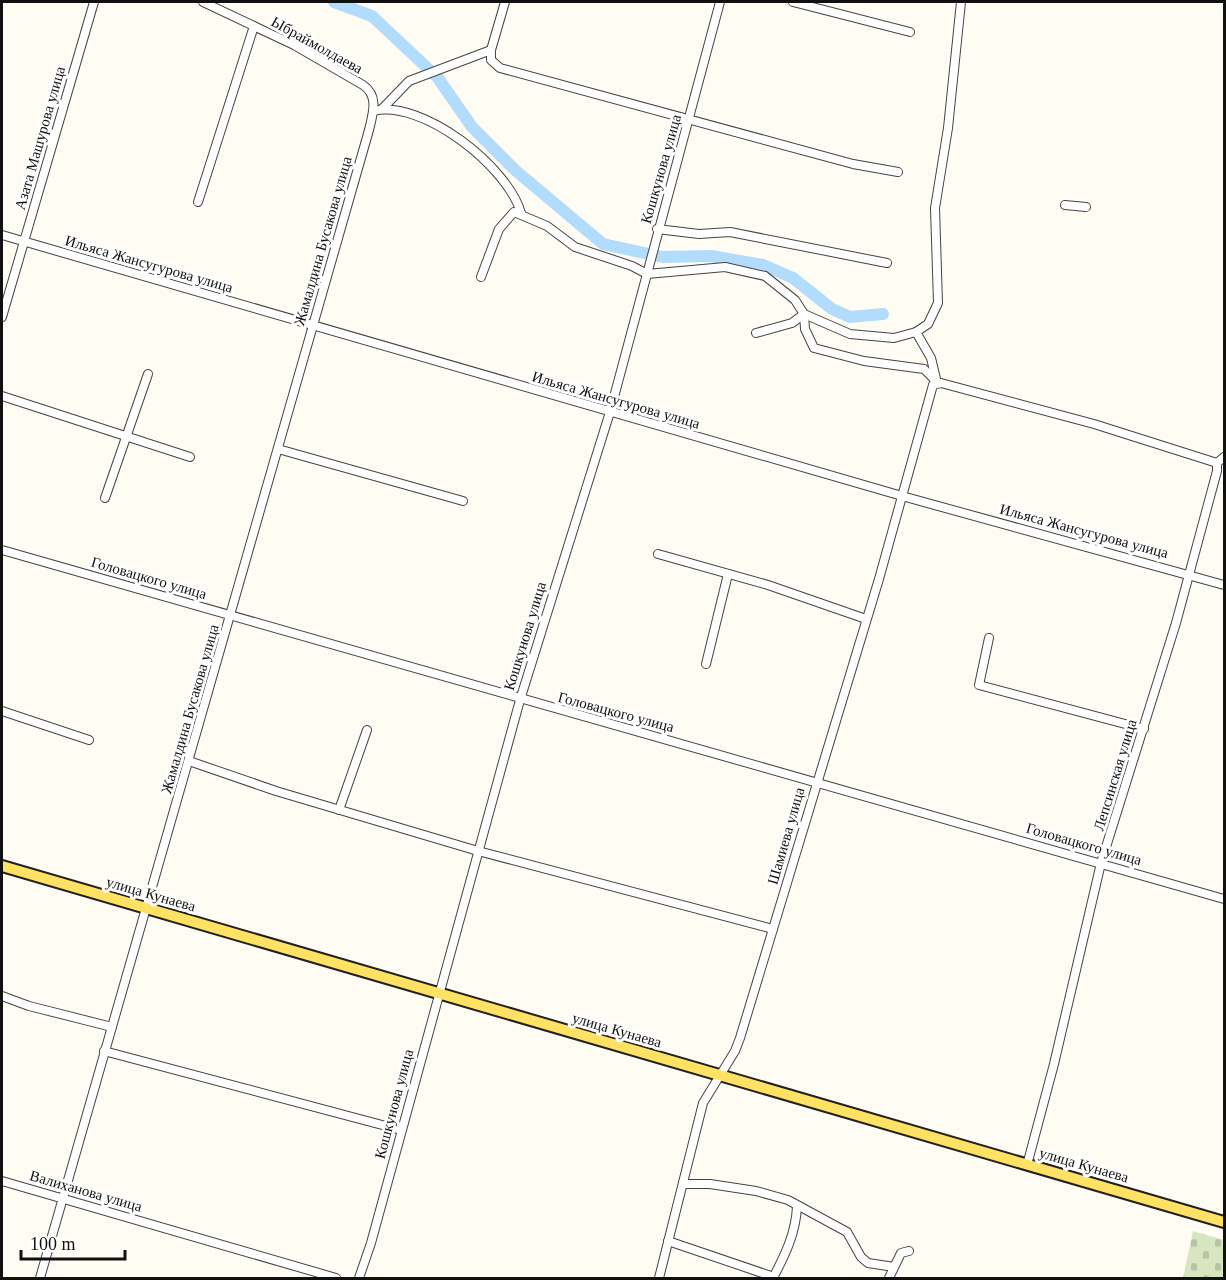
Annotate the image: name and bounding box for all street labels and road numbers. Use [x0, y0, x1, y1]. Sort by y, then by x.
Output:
street label: Ыбраймолдаева [269, 13, 366, 77]
street label: Азата Машурова улица [12, 64, 68, 212]
street label: Кошкунова улица [638, 112, 684, 225]
street label: Жамалдина Бусакова улица [291, 154, 355, 327]
street label: Ильяса Жансугурова улица [63, 232, 235, 296]
street label: Ильяса Жансугурова улица [530, 368, 702, 432]
street label: Ильяса Жансугурова улица [998, 501, 1170, 561]
street label: Головацкого улица [89, 554, 209, 602]
street label: Кошкунова улица [501, 579, 549, 692]
street label: Жамалдина Бусакова улица [158, 622, 222, 795]
street label: Головацкого улица [556, 689, 676, 735]
street label: Лепсинская улица [1090, 717, 1140, 833]
street label: Шамиева улица [764, 785, 808, 886]
street label: Головацкого улица [1024, 820, 1144, 868]
street label: улица Кунаева [105, 874, 198, 914]
street label: улица Кунаева [571, 1010, 664, 1050]
street label: Кошкунова улица [372, 1047, 416, 1161]
street label: улица Кунаева [1038, 1145, 1131, 1185]
street label: Валиханова улица [28, 1167, 144, 1215]

